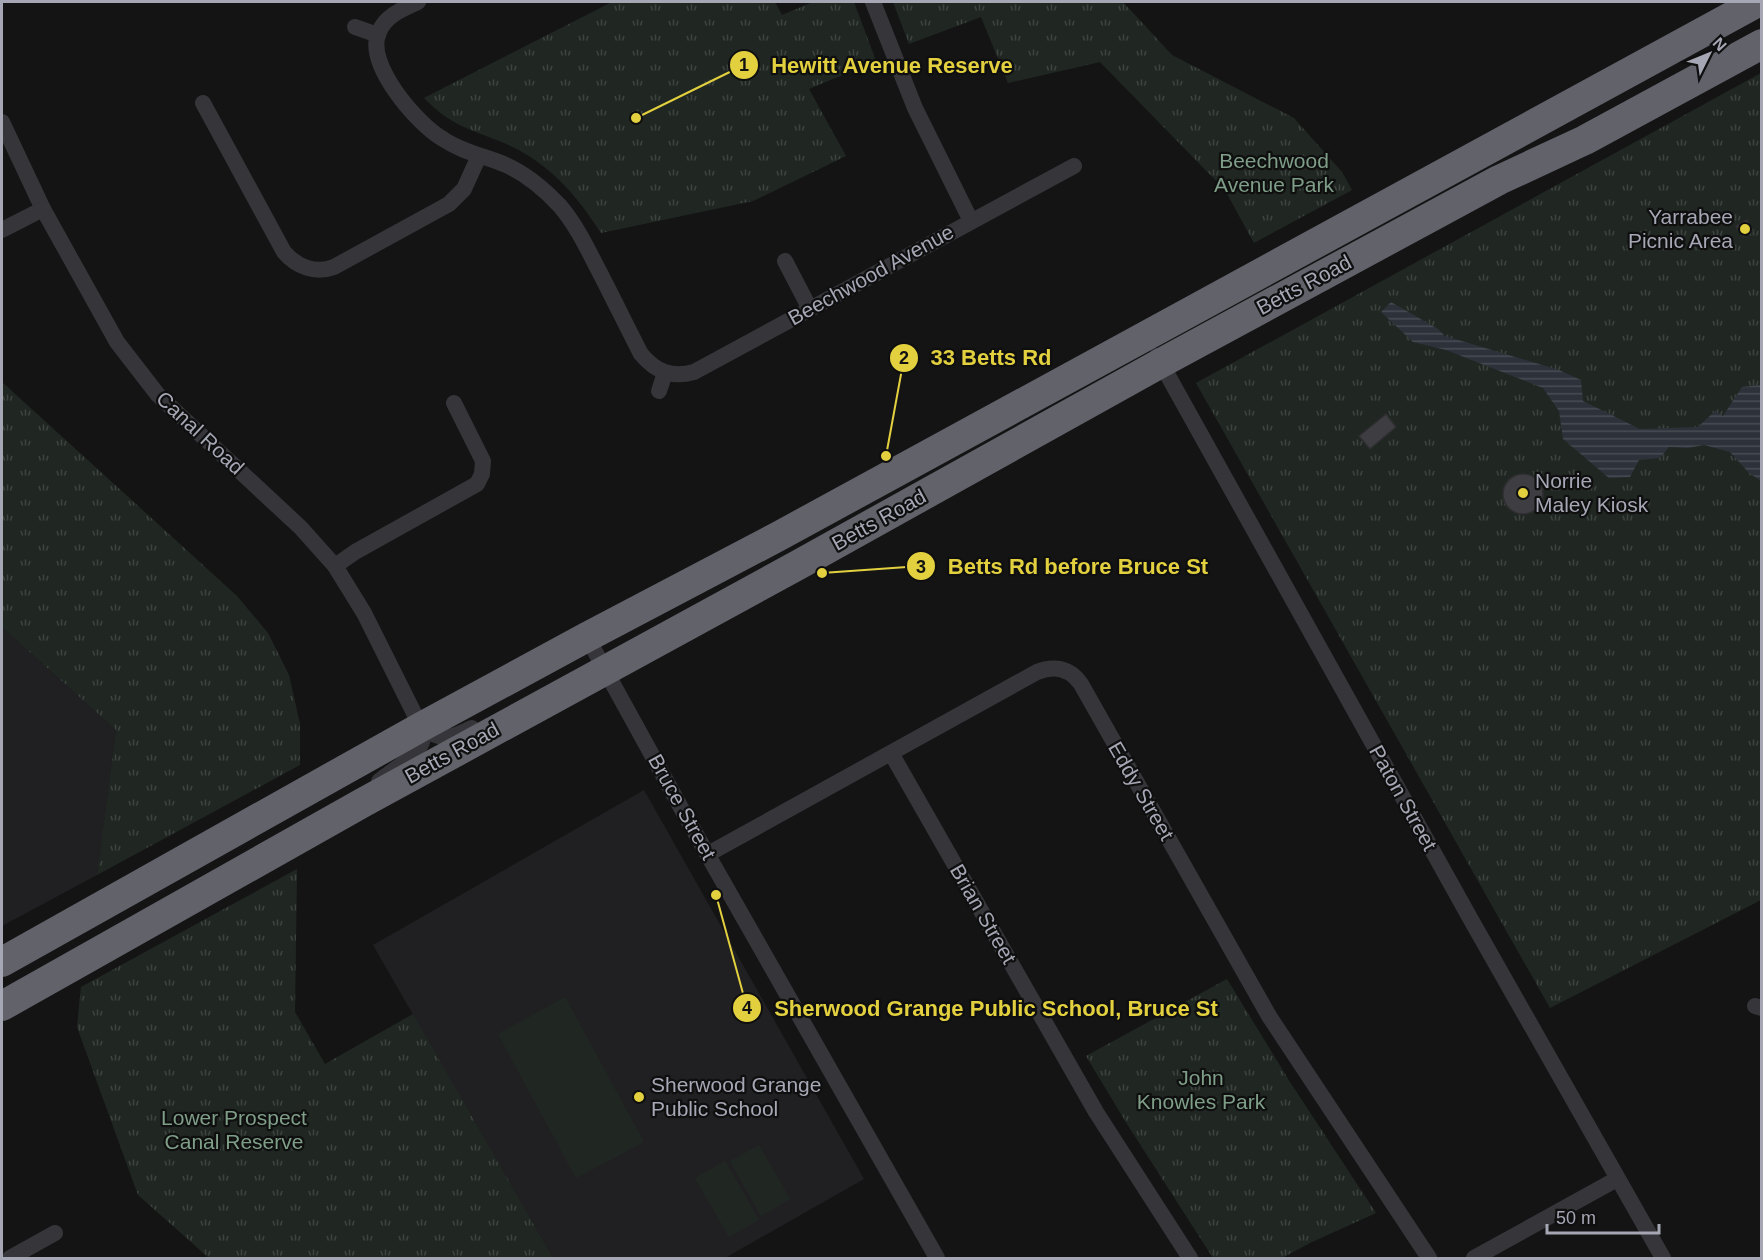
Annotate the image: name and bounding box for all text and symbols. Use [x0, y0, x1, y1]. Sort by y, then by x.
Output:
north arrow [1679, 24, 1739, 84]
text: N [1709, 34, 1730, 54]
callout: Hewitt Avenue Reserve [729, 45, 1025, 85]
text: Hewitt Avenue Reserve [771, 53, 1013, 78]
text: 1 [739, 55, 749, 75]
park label: Beechwood Avenue Park [1214, 149, 1334, 196]
place label: Yarrabee Picnic Area [1628, 205, 1733, 252]
street label: Beechwood Avenue [784, 220, 957, 330]
marker: Yarrabee Picnic Area [1738, 222, 1752, 236]
street label: Betts Road [1252, 250, 1355, 319]
callout: 33 Betts Rd [889, 338, 1064, 378]
text: 33 Betts Rd [930, 345, 1052, 370]
text: 2 [899, 348, 909, 368]
street label: Canal Road [152, 386, 249, 479]
place label: Norrie Maley Kiosk [1535, 469, 1649, 516]
street label: Betts Road [828, 484, 930, 555]
marker: Norrie Maley Kiosk [1516, 486, 1530, 500]
callout: Betts Rd before Bruce St [906, 546, 1221, 586]
text: Betts Rd before Bruce St [948, 554, 1209, 579]
text: 3 [916, 557, 926, 577]
street label: Betts Road [401, 717, 503, 788]
street label: Eddy Street [1104, 737, 1179, 844]
street label: Paton Street [1365, 741, 1442, 855]
street label: Bruce Street [644, 750, 721, 864]
street label: Brian Street [946, 860, 1021, 968]
callout: Sherwood Grange Public School, Bruce St [732, 988, 1230, 1028]
text: Sherwood Grange Public School, Bruce St [774, 996, 1219, 1021]
text: 4 [742, 998, 752, 1018]
park label: John Knowles Park [1137, 1066, 1266, 1113]
place label: Sherwood Grange Public School [651, 1073, 821, 1120]
marker: Sherwood Grange Public School [632, 1090, 646, 1104]
park label: Lower Prospect Canal Reserve [161, 1106, 307, 1153]
scale bar [1547, 1197, 1660, 1235]
text: 50 m [1556, 1208, 1596, 1228]

